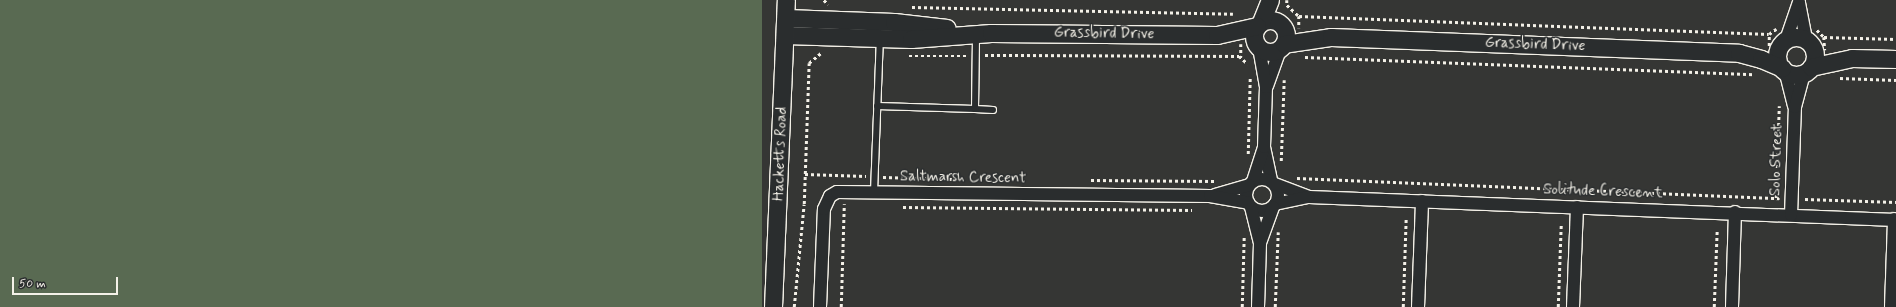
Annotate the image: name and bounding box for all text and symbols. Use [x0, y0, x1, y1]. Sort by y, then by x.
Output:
street label: Grassbird Drive [1054, 24, 1154, 44]
street label: Grassbird Drive [1485, 34, 1585, 56]
street label: Hacketts Road [770, 107, 792, 201]
street label: Solo Street [1767, 124, 1787, 196]
street label: Saltmarsh Crescent [900, 168, 1026, 188]
street label: Solitude Crescent [1546, 181, 1660, 203]
scale bar [14, 269, 120, 295]
text: 50 m [19, 276, 46, 292]

